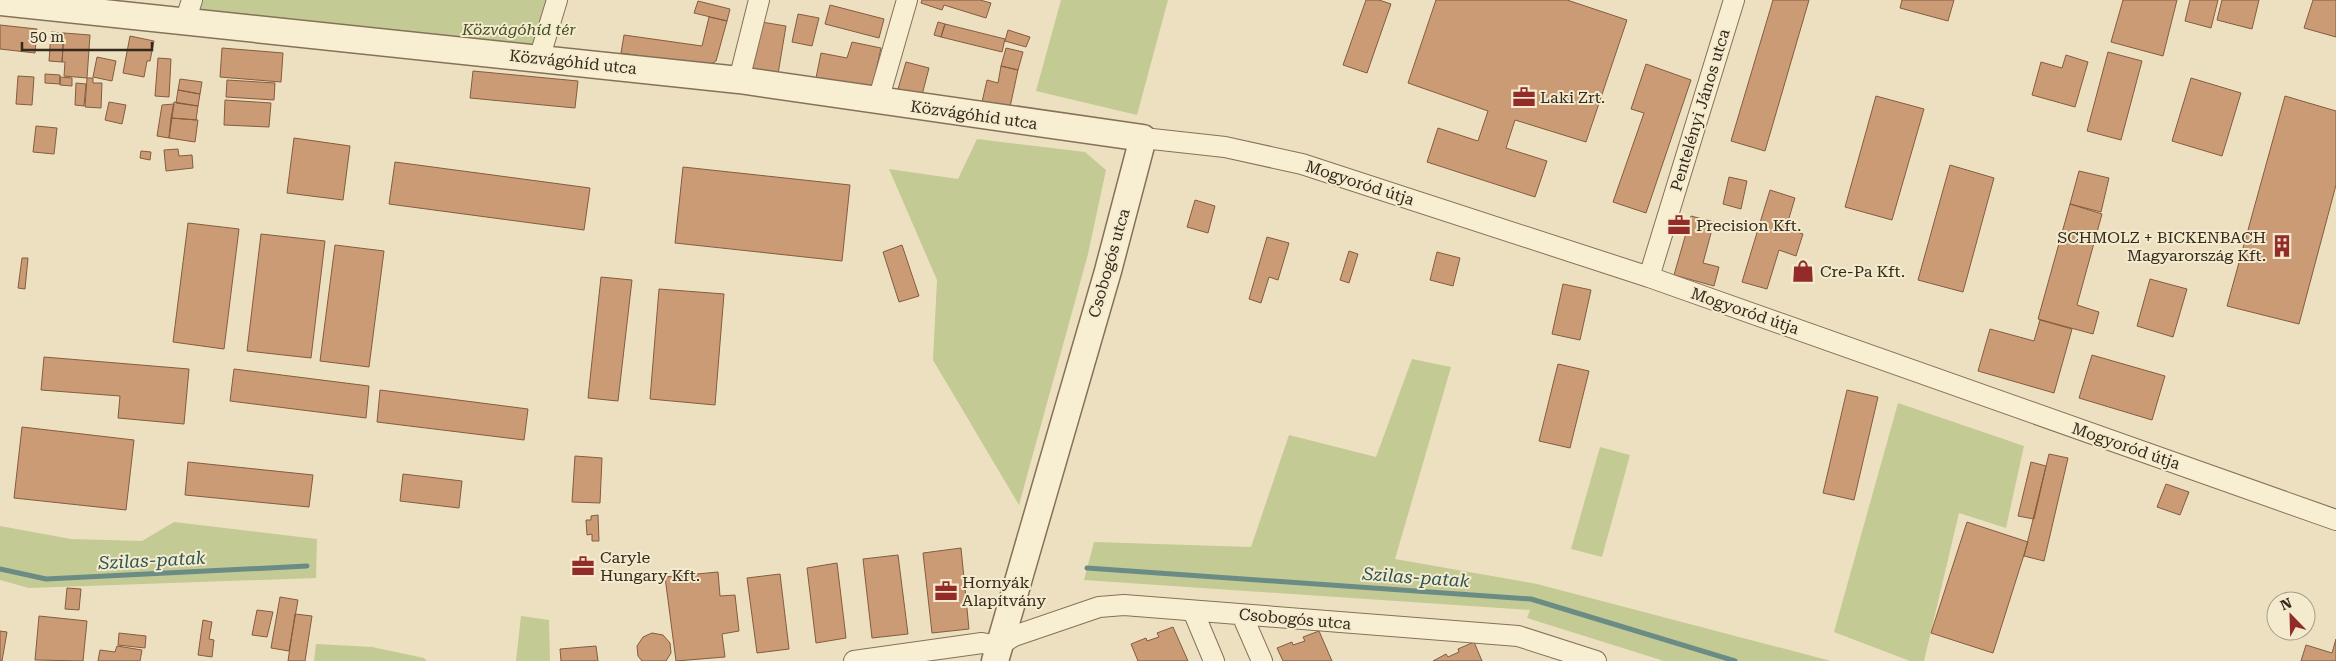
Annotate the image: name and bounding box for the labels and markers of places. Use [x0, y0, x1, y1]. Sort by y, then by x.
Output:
office icon: Laki Zrt. [1511, 84, 1537, 110]
place label: Laki Zrt. [1540, 88, 1605, 107]
office icon: Precision Kft. [1666, 212, 1692, 238]
place label: Precision Kft. [1696, 216, 1801, 235]
place label: SCHMOLZ + BICKENBACH Magyarország Kft. [2057, 228, 2266, 265]
building icon: SCHMOLZ + BICKENBACH Magyarország Kft. [2269, 233, 2295, 259]
shop icon: Cre-Pa Kft. [1790, 258, 1816, 284]
place label: Cre-Pa Kft. [1820, 262, 1905, 281]
place label: Caryle Hungary Kft. [600, 548, 700, 585]
office icon: Caryle Hungary Kft. [570, 553, 596, 579]
place label: Hornyák Alapítvány [962, 573, 1047, 610]
office icon: Hornyák Alapítvány [933, 578, 959, 604]

